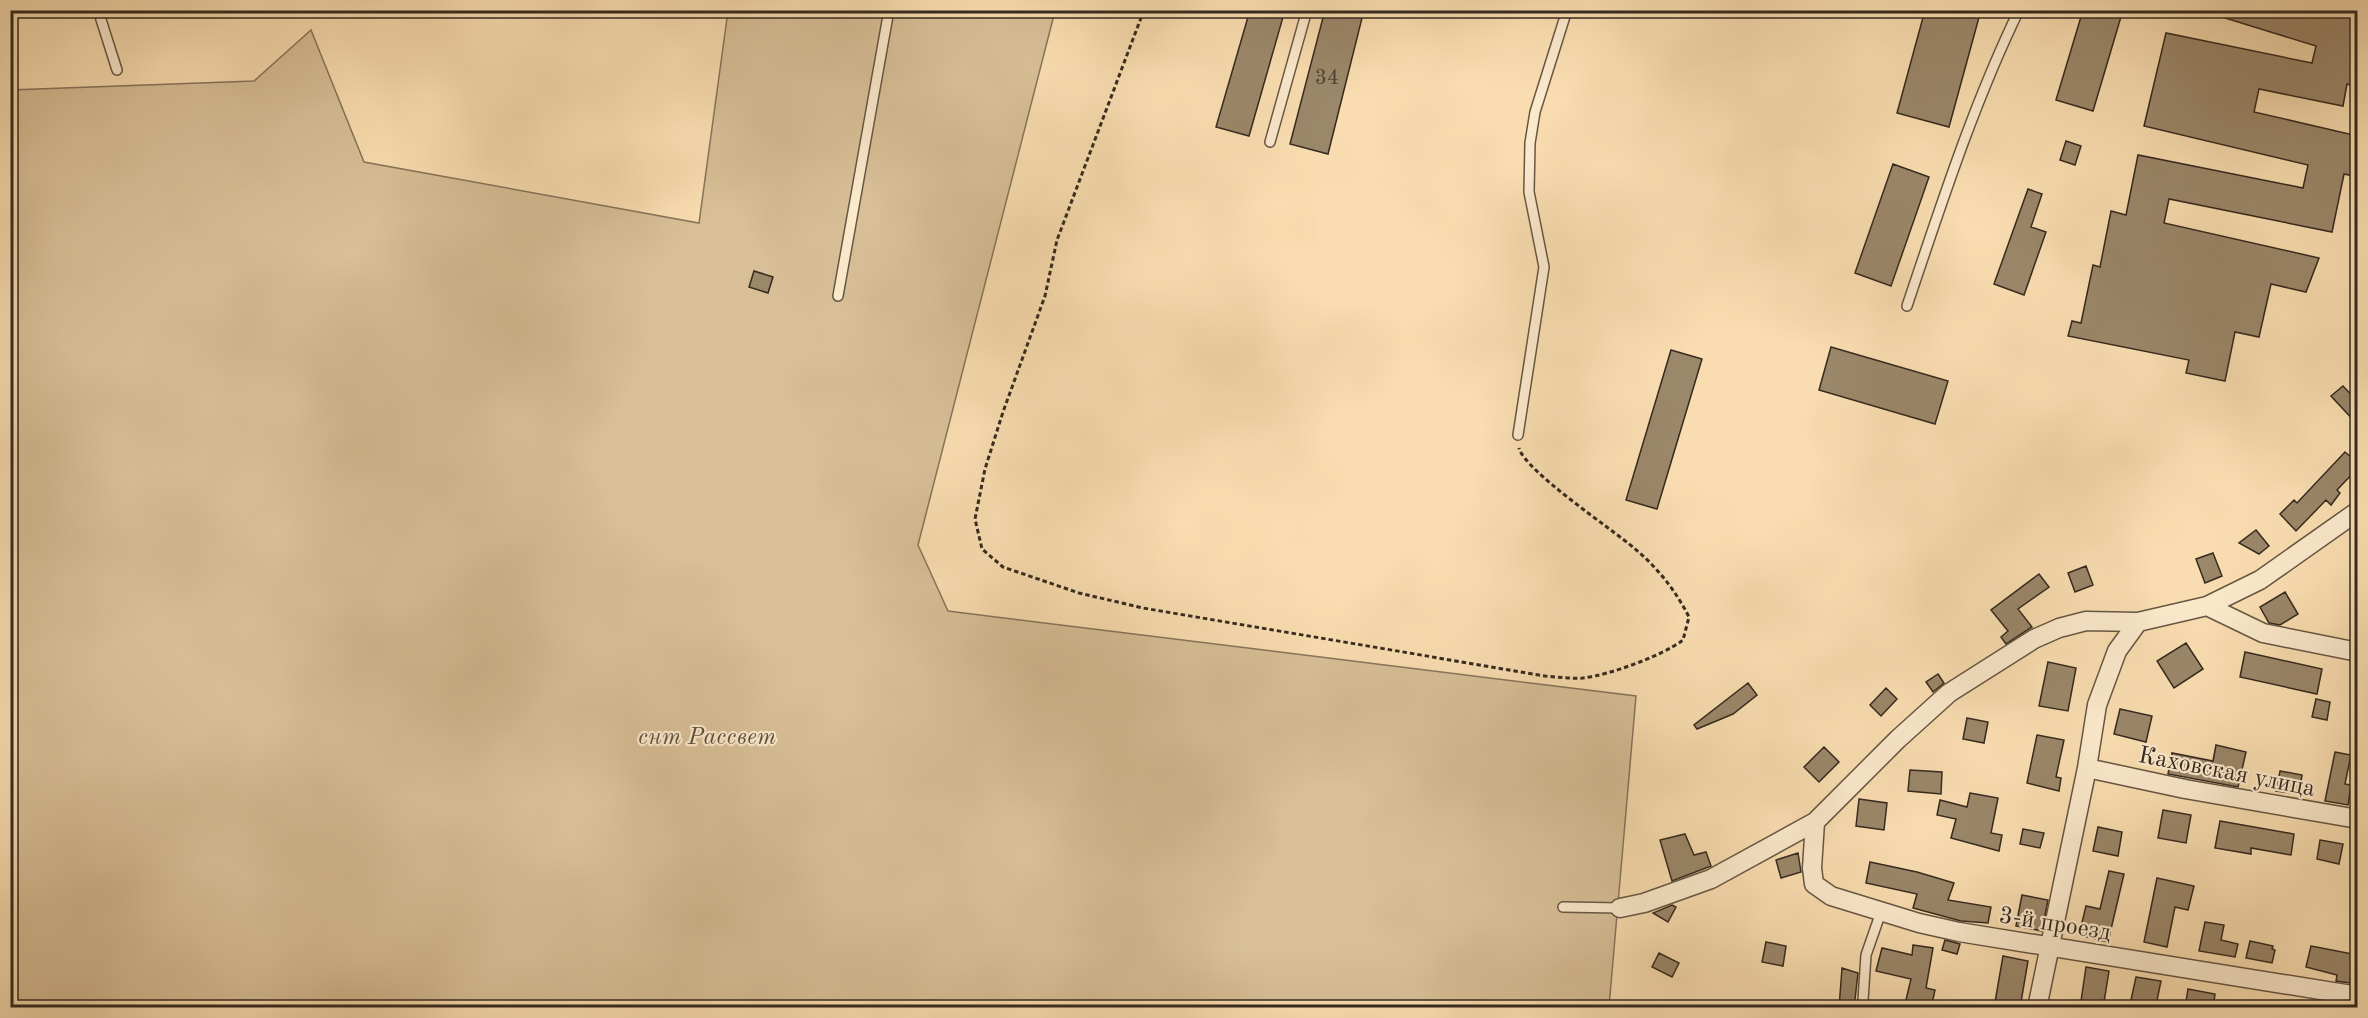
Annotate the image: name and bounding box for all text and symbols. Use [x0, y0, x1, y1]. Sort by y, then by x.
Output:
house number: 34 [1315, 68, 1339, 89]
park label: снт Рассвет [638, 726, 776, 750]
street label: Каховская улица [2136, 744, 2317, 802]
street label: 3-й проезд [1997, 904, 2113, 946]

